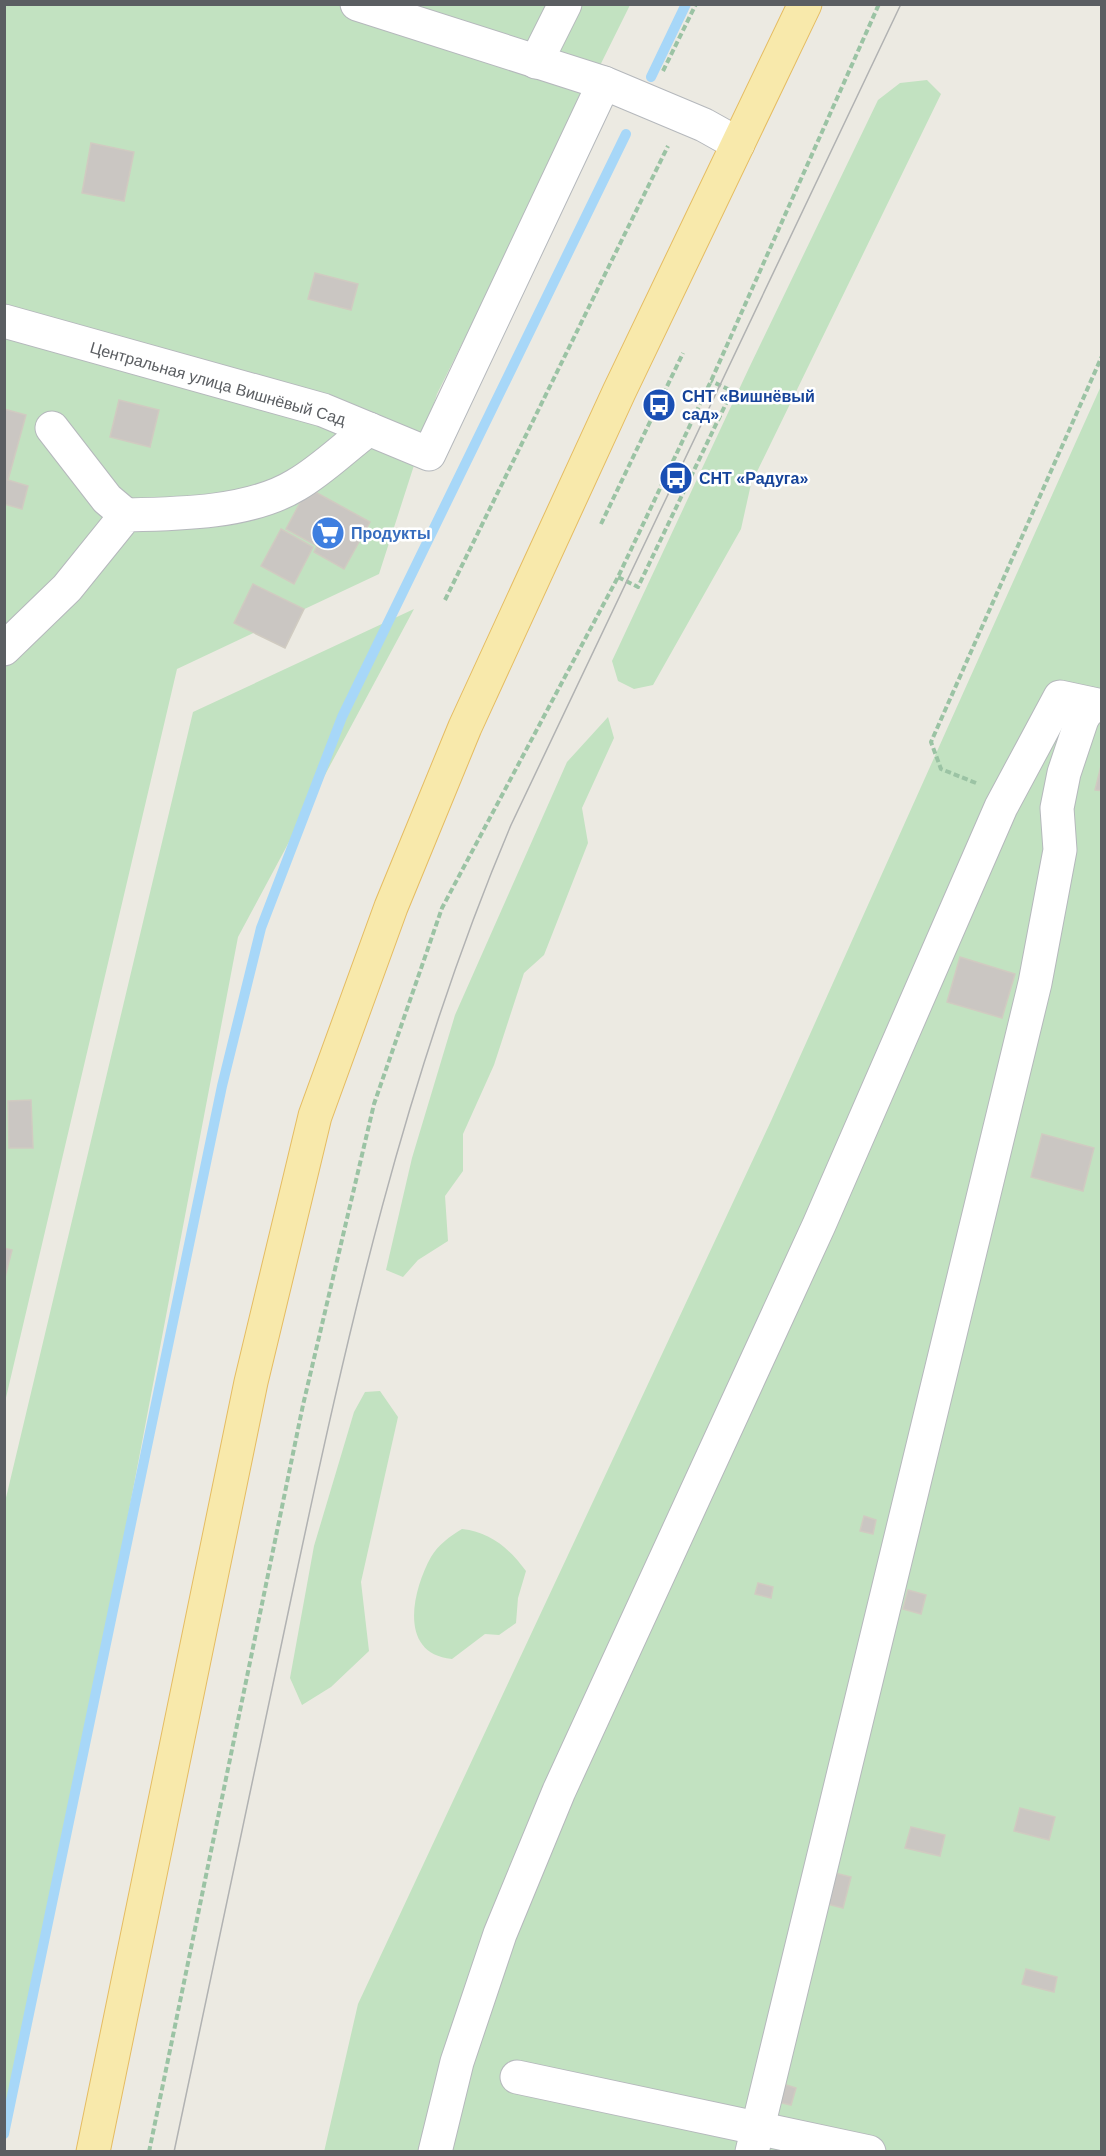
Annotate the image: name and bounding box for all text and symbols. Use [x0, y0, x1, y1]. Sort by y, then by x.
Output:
street label: Центральная улица Вишнёвый Сад [88, 339, 348, 428]
bus stop icon: СНТ «Вишнёвый сад» [641, 387, 677, 423]
place label: СНТ «Вишнёвый сад» [682, 388, 815, 423]
bus stop icon: СНТ «Радуга» [658, 460, 694, 496]
place label: СНТ «Радуга» [699, 470, 808, 487]
supermarket icon: Продукты [310, 515, 346, 551]
place label: Продукты [351, 525, 431, 542]

